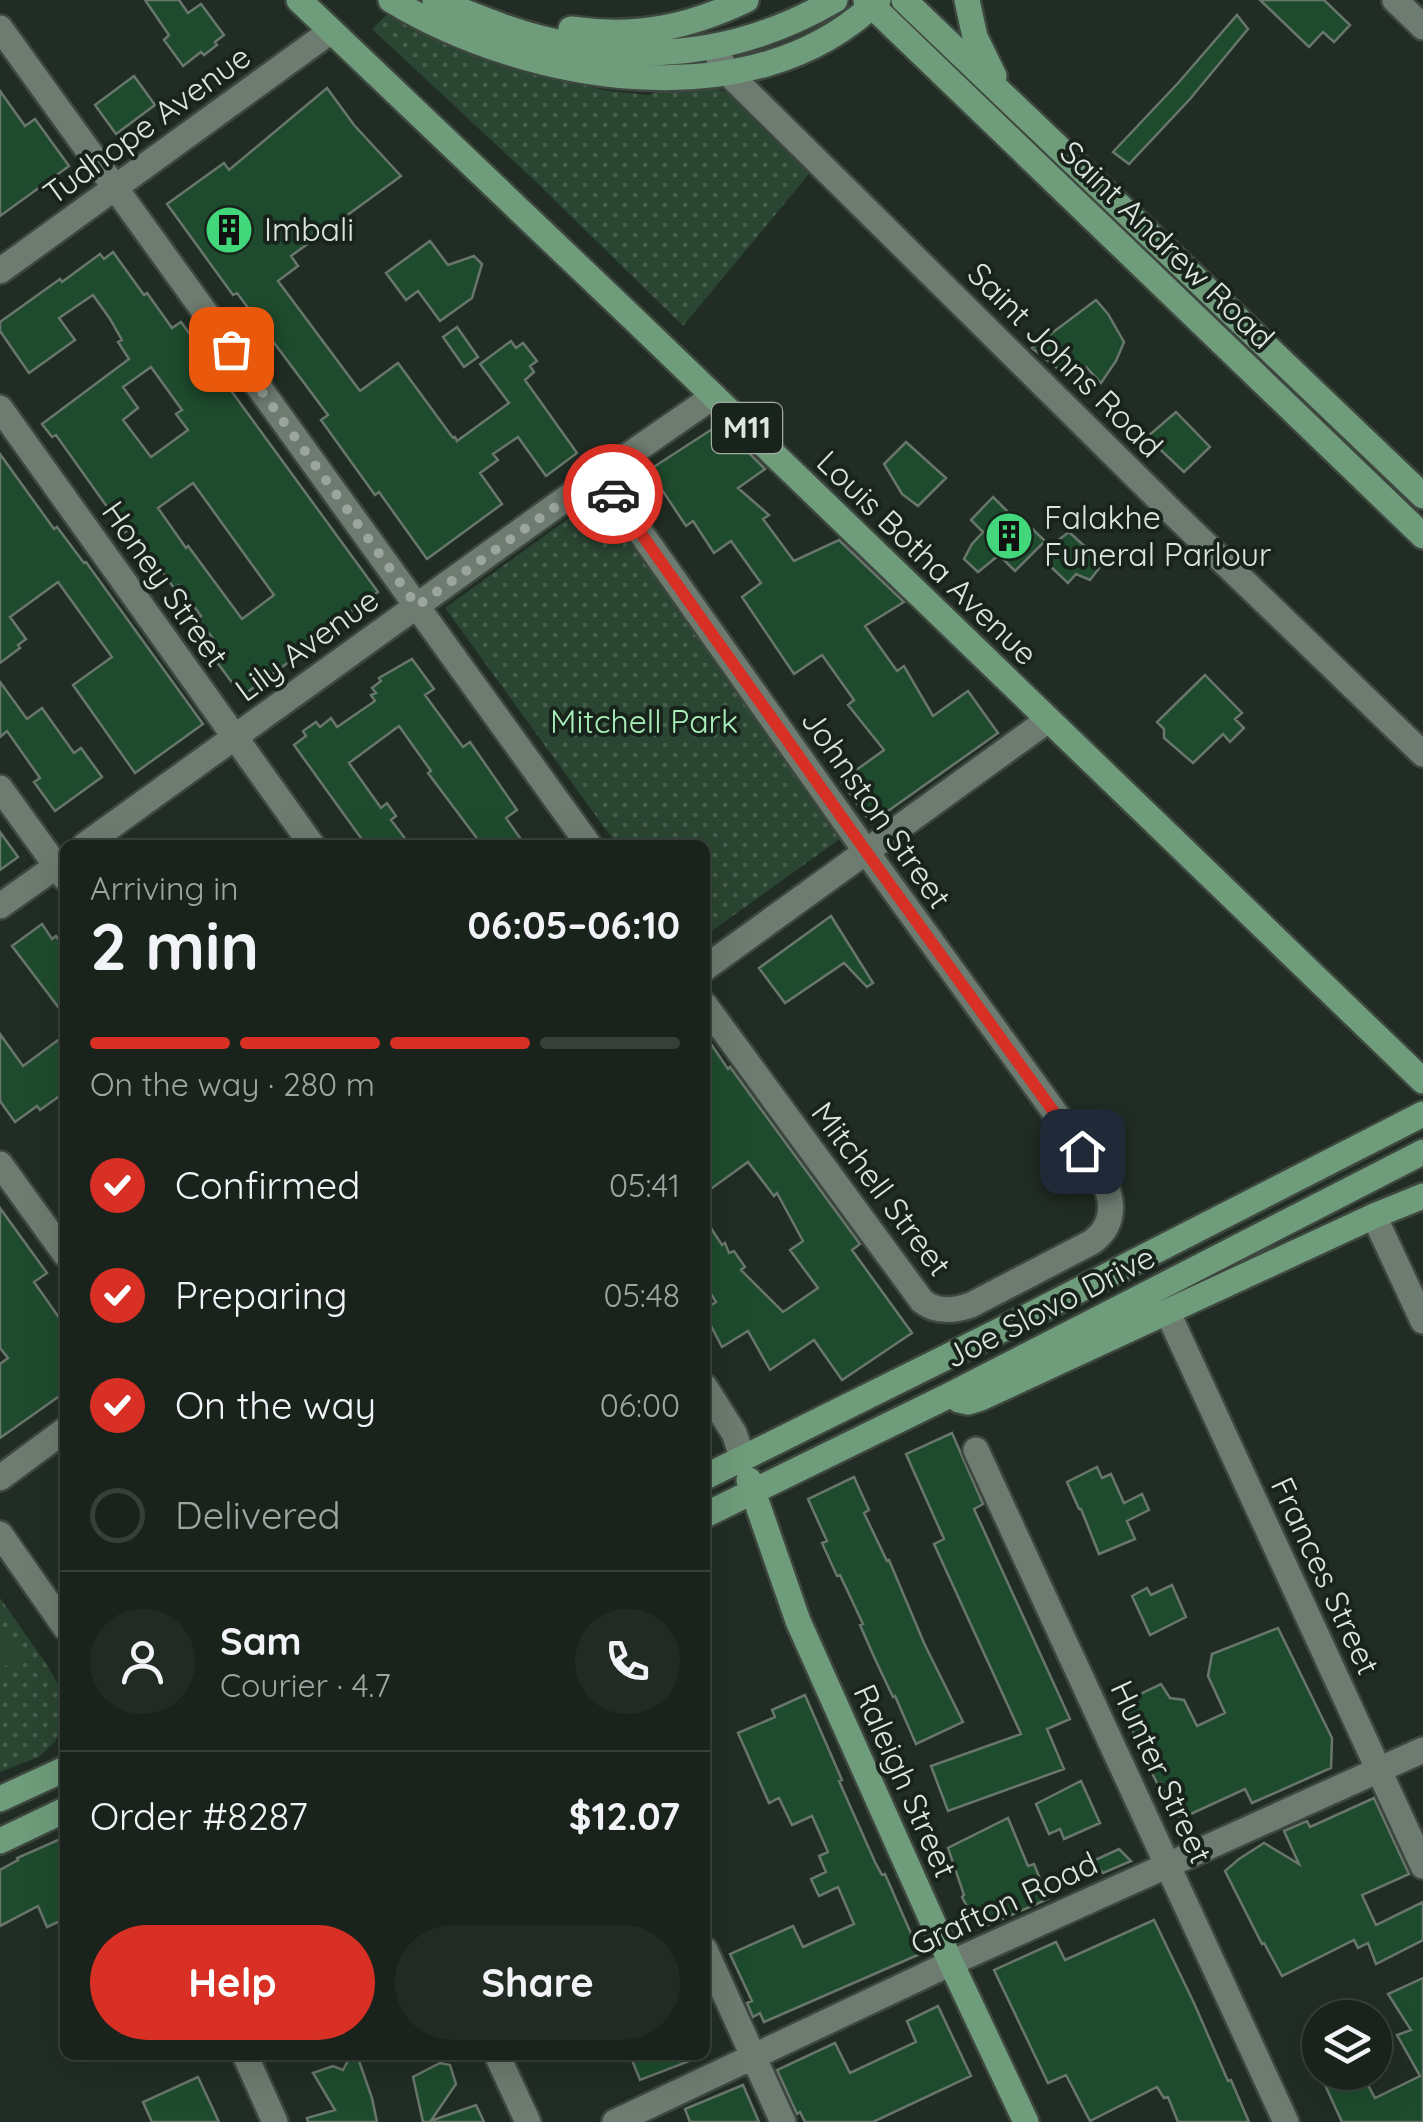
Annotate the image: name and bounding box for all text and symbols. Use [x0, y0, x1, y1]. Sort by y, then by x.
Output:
street label: Tudhope Avenue [35, 36, 258, 213]
street label: Saint Andrew Road [1052, 132, 1283, 357]
building icon: Imbali [203, 204, 255, 256]
place label: Imbali [264, 209, 354, 249]
street label: Saint Johns Road [960, 253, 1172, 465]
pin [189, 307, 274, 392]
icon: bag [204, 322, 259, 377]
road number: M11 [712, 403, 782, 453]
street label: Louis Botha Avenue [809, 442, 1047, 673]
courier [563, 444, 663, 544]
icon: car [586, 467, 641, 522]
street label: Honey Street [94, 493, 238, 674]
place label: Falakhe Funeral Parlour [1044, 497, 1271, 574]
building icon: Falakhe Funeral Parlour [983, 510, 1035, 562]
street label: Lily Avenue [227, 579, 386, 709]
park label: Mitchell Park [550, 701, 738, 741]
street label: Johnston Street [793, 701, 960, 916]
text: Arriving in [90, 868, 239, 908]
text: 06:05–06:10 [468, 901, 680, 949]
text: 2 min [90, 905, 259, 986]
text: On the way · 280 m [90, 1064, 375, 1104]
street label: Mitchell Street [803, 1093, 960, 1283]
pin [1040, 1109, 1125, 1194]
icon: home [1055, 1124, 1110, 1179]
icon: check [90, 1158, 145, 1213]
text: Confirmed [175, 1161, 360, 1209]
text: 05:41 [609, 1165, 680, 1205]
street label: Joe Slovo Drive [938, 1236, 1161, 1376]
icon: check [90, 1268, 145, 1323]
text: Preparing [175, 1271, 347, 1319]
text: 05:48 [603, 1275, 680, 1315]
icon: check [90, 1378, 145, 1433]
text: On the way [175, 1381, 376, 1429]
text: 06:00 [600, 1385, 680, 1425]
street label: Frances Street [1263, 1470, 1389, 1681]
text: Delivered [175, 1491, 341, 1539]
button: person [90, 1609, 195, 1714]
button: phone [575, 1609, 680, 1714]
text: Sam [220, 1617, 302, 1665]
text: Courier · 4.7 [220, 1665, 391, 1705]
street label: Hunter Street [1102, 1674, 1222, 1869]
street label: Raleigh Street [845, 1678, 966, 1883]
text: Order #8287 [90, 1792, 308, 1840]
text: $12.07 [569, 1792, 680, 1840]
street label: Grafton Road [904, 1842, 1103, 1964]
button: Help [90, 1925, 375, 2040]
button: Share [395, 1925, 680, 2040]
map controls [1302, 2000, 1392, 2090]
button: layers [1302, 2000, 1392, 2090]

